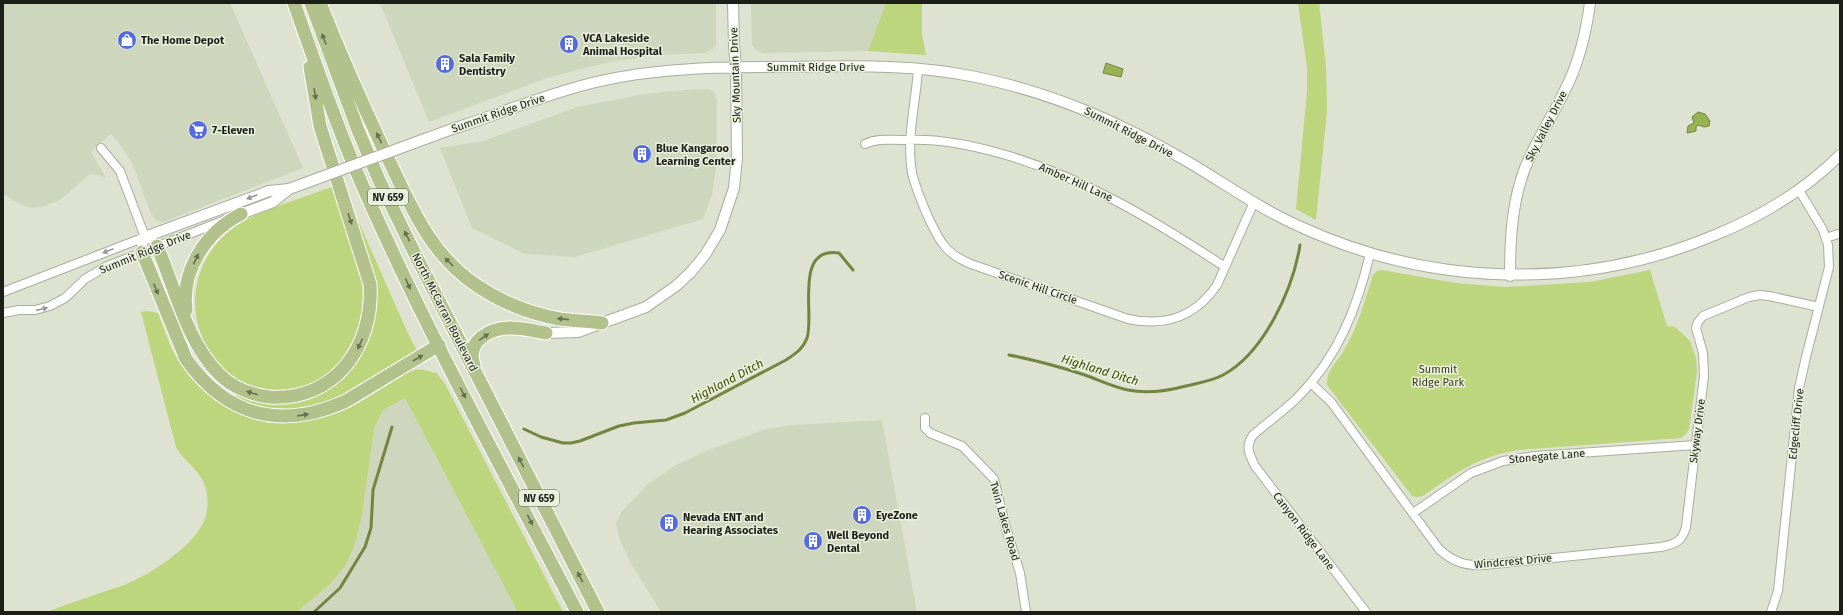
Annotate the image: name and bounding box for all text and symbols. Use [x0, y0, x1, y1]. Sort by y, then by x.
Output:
street label: Sky Mountain Drive [727, 27, 744, 123]
shop icon: The Home Depot [116, 29, 138, 51]
place label: VCA Lakeside Animal Hospital [582, 32, 663, 58]
one-way arrow [320, 33, 326, 45]
building icon: VCA Lakeside Animal Hospital [558, 33, 580, 55]
place label: The Home Depot [141, 34, 225, 47]
place label: Sala Family Dentistry [459, 52, 515, 78]
building icon: Sala Family Dentistry [434, 53, 456, 75]
street label: Summit Ridge Drive [767, 61, 865, 74]
one-way arrow [312, 88, 318, 100]
street label: Sky Valley Drive [1523, 89, 1570, 164]
street label: Summit Ridge Drive [450, 91, 547, 136]
street label: Summit Ridge Drive [1082, 104, 1175, 160]
supermarket icon: 7-Eleven [187, 119, 209, 141]
place label: 7-Eleven [212, 124, 254, 137]
one-way arrow [376, 132, 382, 143]
place label: Blue Kangaroo Learning Center [656, 142, 736, 168]
building icon: Blue Kangaroo Learning Center [631, 143, 653, 165]
street label: Amber Hill Lane [1037, 160, 1115, 204]
road number: NV 659 [368, 189, 408, 205]
one-way arrow [245, 195, 257, 201]
one-way arrow [347, 213, 353, 225]
street label: Summit Ridge Drive [97, 228, 193, 277]
one-way arrow [404, 231, 410, 242]
one-way arrow [102, 249, 114, 255]
street label: North McCarran Boulevard [409, 251, 480, 374]
one-way arrow [193, 253, 199, 265]
one-way arrow [444, 257, 454, 267]
street label: Scenic Hill Circle [997, 268, 1079, 307]
one-way arrow [405, 278, 411, 290]
one-way arrow [153, 283, 159, 295]
one-way arrow [35, 305, 48, 311]
one-way arrow [557, 315, 569, 322]
one-way arrow [478, 333, 489, 341]
one-way arrow [357, 339, 363, 350]
water label: Highland Ditch [1060, 352, 1140, 388]
one-way arrow [412, 354, 424, 361]
water label: Highland Ditch [688, 356, 766, 406]
park label: Summit Ridge Park [1412, 363, 1465, 389]
one-way arrow [460, 387, 466, 398]
street label: Edgecliff Drive [1786, 388, 1807, 460]
one-way arrow [245, 390, 257, 396]
street label: Skyway Drive [1687, 398, 1708, 464]
one-way arrow [297, 412, 309, 418]
street label: Stonegate Lane [1508, 447, 1586, 466]
one-way arrow [518, 456, 524, 467]
street label: Twin Lakes Road [987, 480, 1022, 562]
road number: NV 659 [519, 490, 559, 506]
street label: Canyon Ridge Lane [1270, 490, 1337, 573]
building icon: EyeZone [851, 504, 873, 526]
place label: EyeZone [876, 509, 918, 522]
place label: Nevada ENT and Hearing Associates [683, 511, 779, 537]
building icon: Nevada ENT and Hearing Associates [658, 512, 680, 534]
one-way arrow [526, 514, 533, 526]
place label: Well Beyond Dental [827, 529, 889, 555]
building icon: Well Beyond Dental [802, 530, 824, 552]
street label: Windcrest Drive [1474, 552, 1553, 571]
one-way arrow [577, 572, 583, 583]

